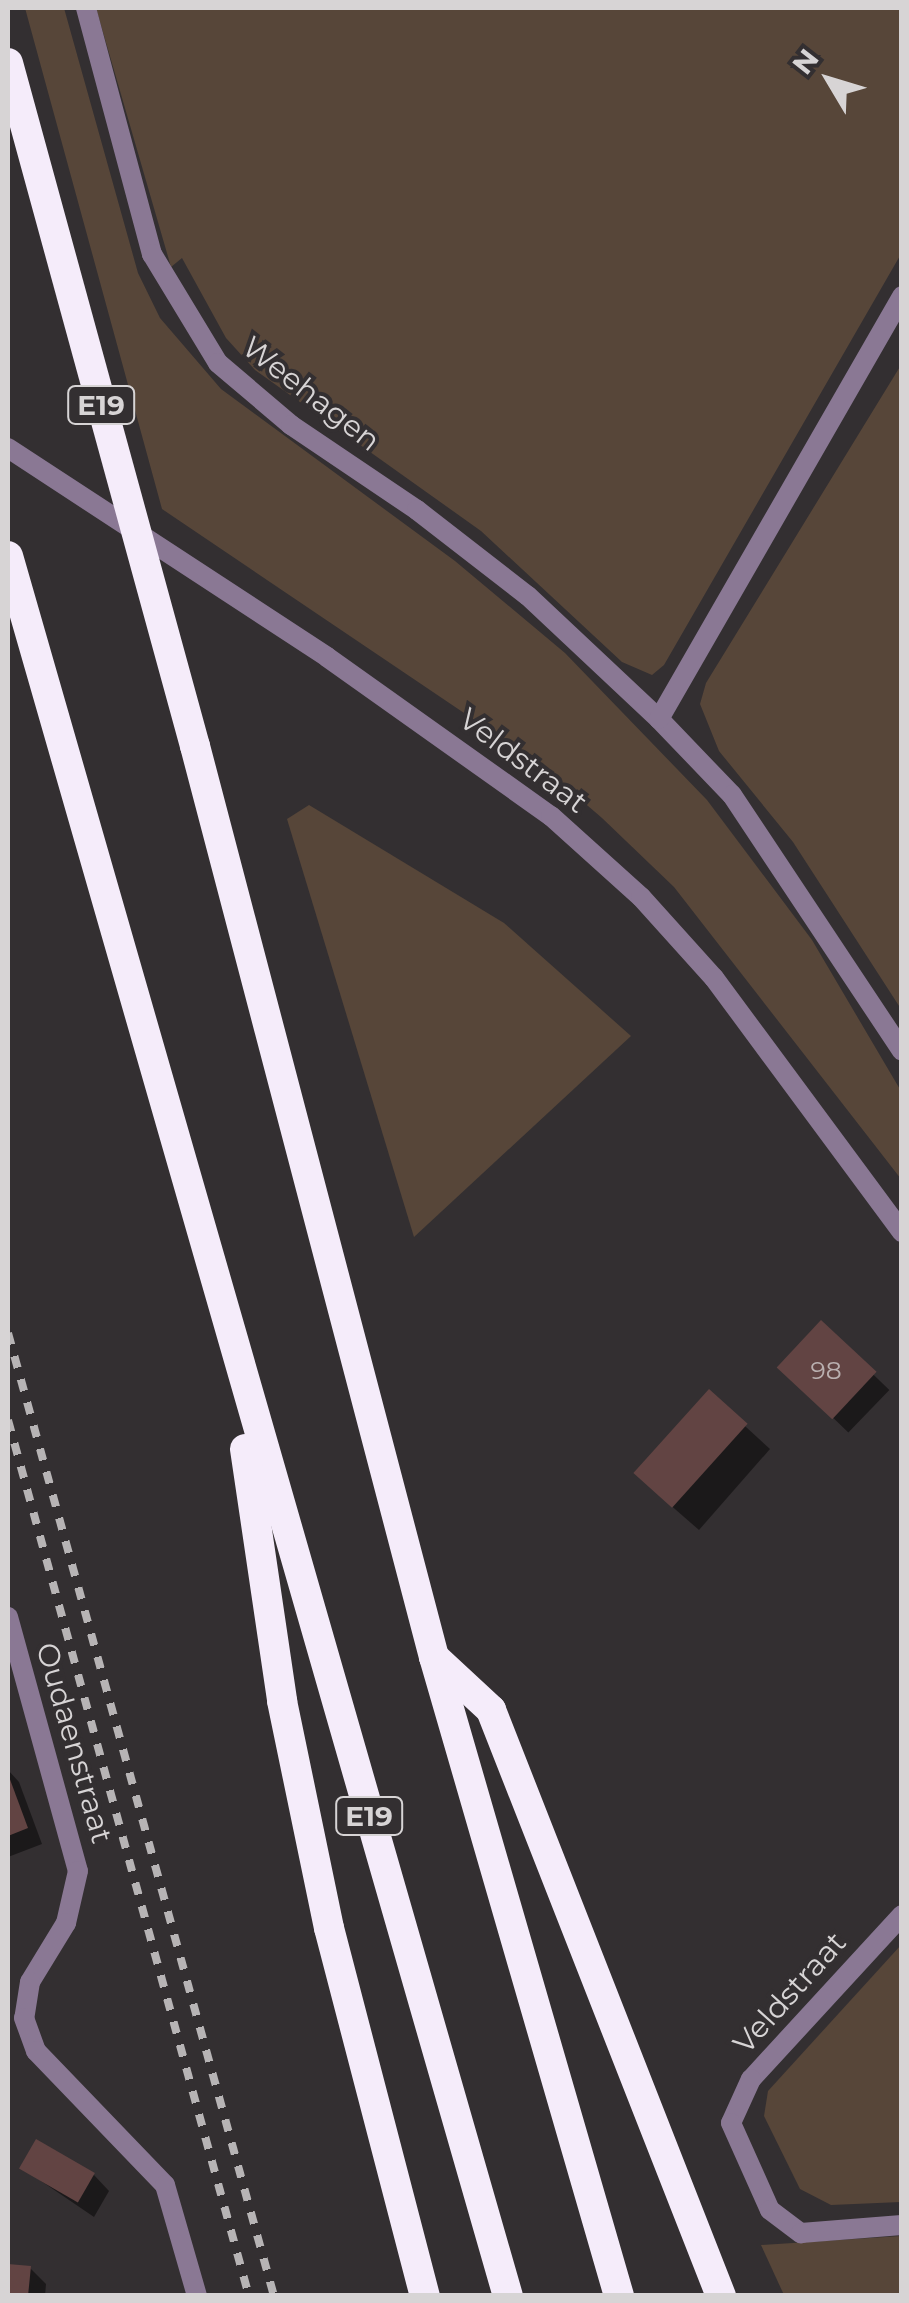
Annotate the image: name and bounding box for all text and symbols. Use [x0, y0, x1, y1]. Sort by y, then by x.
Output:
north arrow [779, 30, 879, 130]
text: N [785, 42, 826, 81]
street label: Weehagen [235, 329, 387, 459]
road number: E19 [66, 382, 136, 428]
street label: Veldstraat [452, 701, 594, 821]
house number: 98 [810, 1355, 842, 1385]
street label: Oudaenstraat [28, 1639, 120, 1847]
road number: E19 [334, 1793, 404, 1839]
street label: Veldstraat [726, 1925, 854, 2061]

